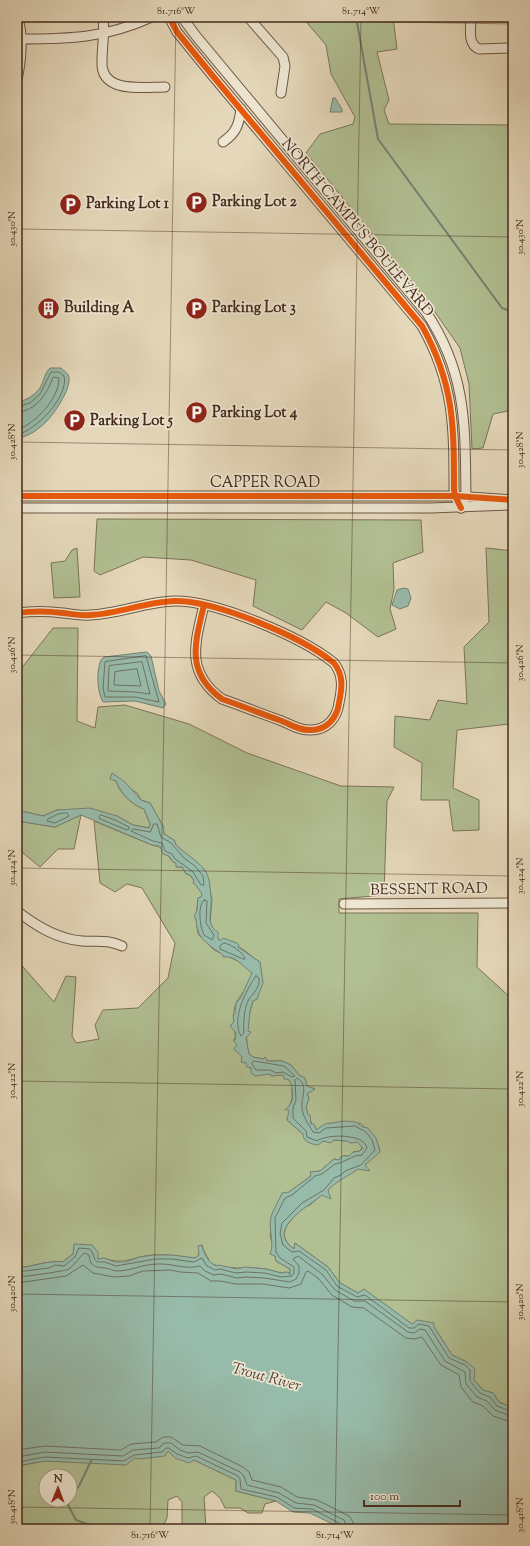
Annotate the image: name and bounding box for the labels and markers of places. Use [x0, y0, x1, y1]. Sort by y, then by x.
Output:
parking icon: Parking Lot 2 [183, 189, 209, 215]
parking icon: Parking Lot 1 [57, 191, 83, 217]
place label: Parking Lot 2 [212, 192, 298, 213]
place label: Parking Lot 1 [86, 194, 170, 215]
building icon: Building A [36, 295, 62, 321]
parking icon: Parking Lot 3 [183, 295, 209, 321]
place label: Building A [64, 298, 135, 319]
place label: Parking Lot 3 [212, 298, 296, 319]
parking icon: Parking Lot 4 [184, 400, 210, 426]
place label: Parking Lot 4 [212, 403, 298, 424]
parking icon: Parking Lot 5 [61, 408, 87, 434]
place label: Parking Lot 5 [90, 411, 174, 432]

